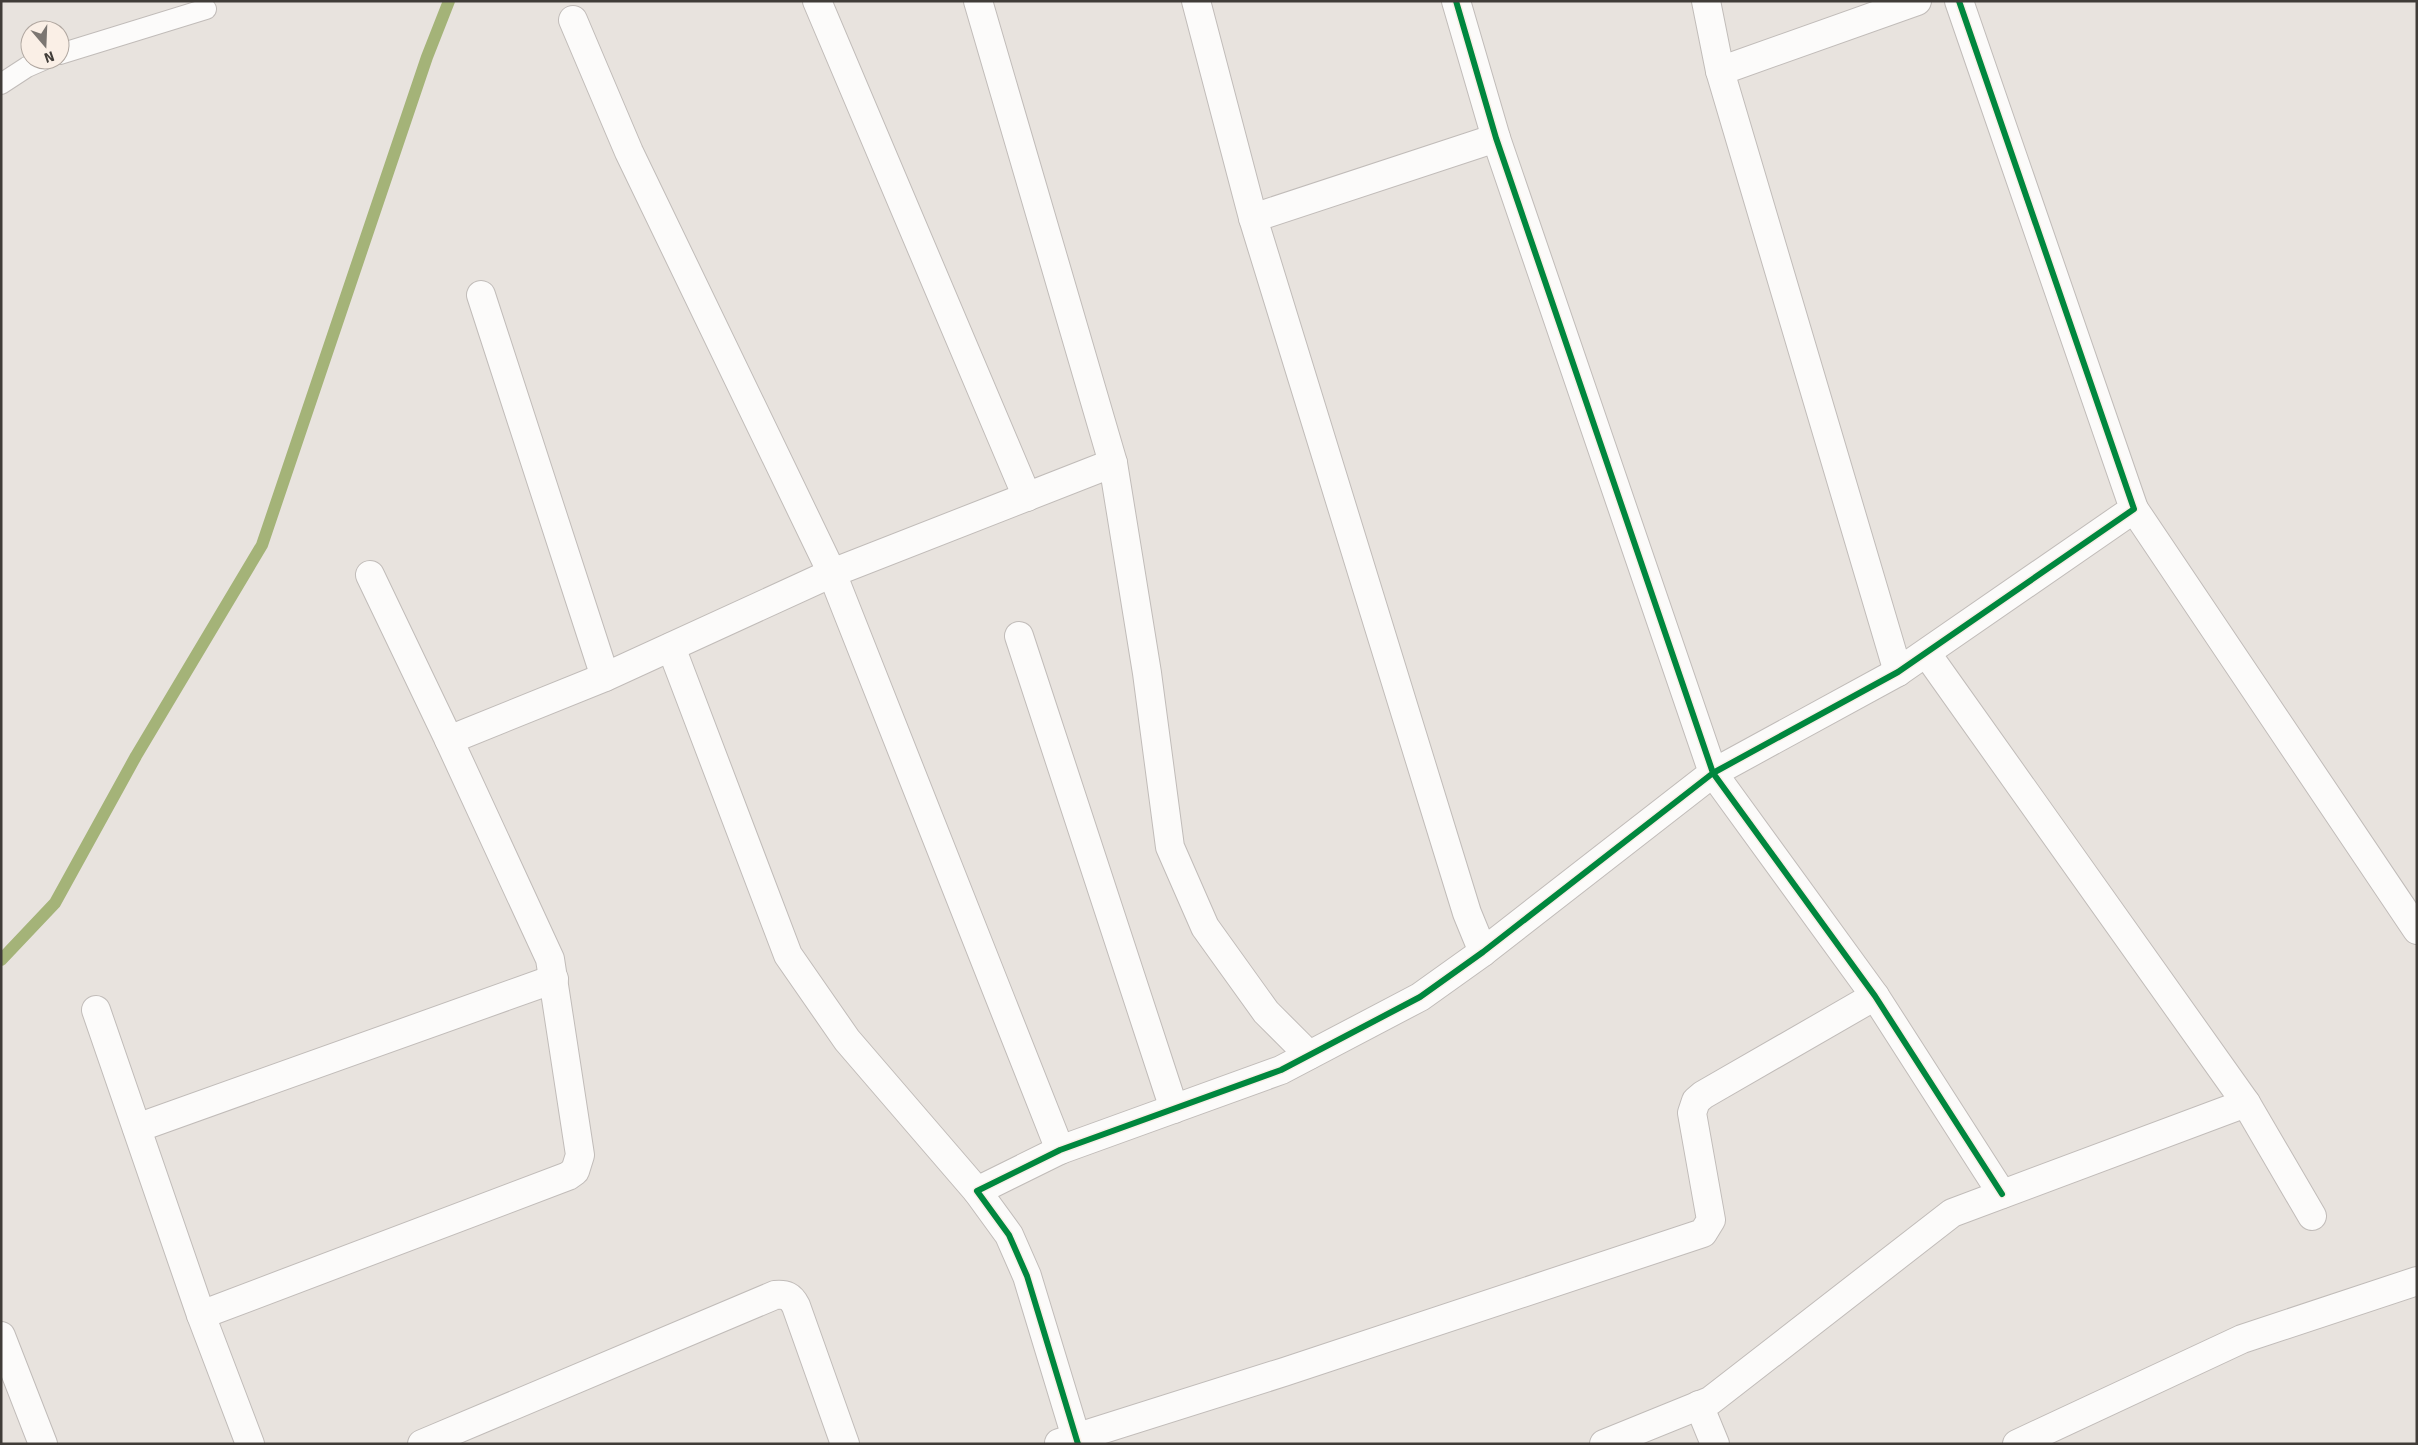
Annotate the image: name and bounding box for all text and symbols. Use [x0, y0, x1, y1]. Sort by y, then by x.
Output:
north arrow [20, 20, 70, 70]
text: N [42, 47, 56, 66]

